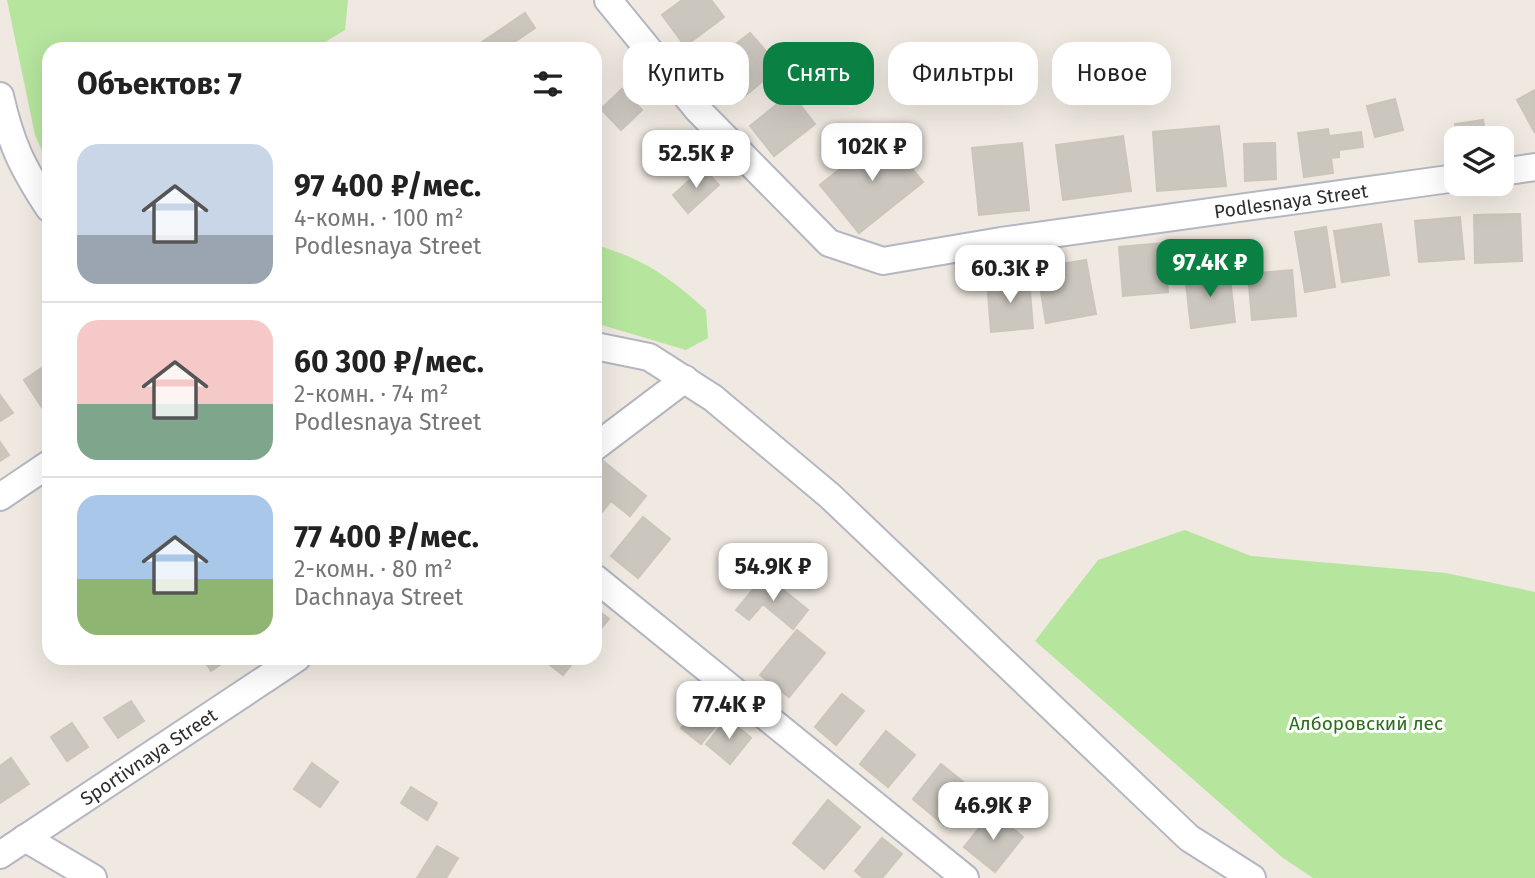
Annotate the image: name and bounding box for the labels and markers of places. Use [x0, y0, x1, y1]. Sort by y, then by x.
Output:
pin: 102K ₽ [815, 124, 929, 183]
pin: 52.5K ₽ [631, 130, 761, 190]
pin: 97.4K ₽ [1145, 240, 1275, 299]
pin: 60.3K ₽ [945, 246, 1075, 305]
pin: 54.9K ₽ [708, 544, 838, 603]
pin: 77.4K ₽ [664, 682, 794, 741]
pin: 46.9K ₽ [928, 782, 1058, 842]

